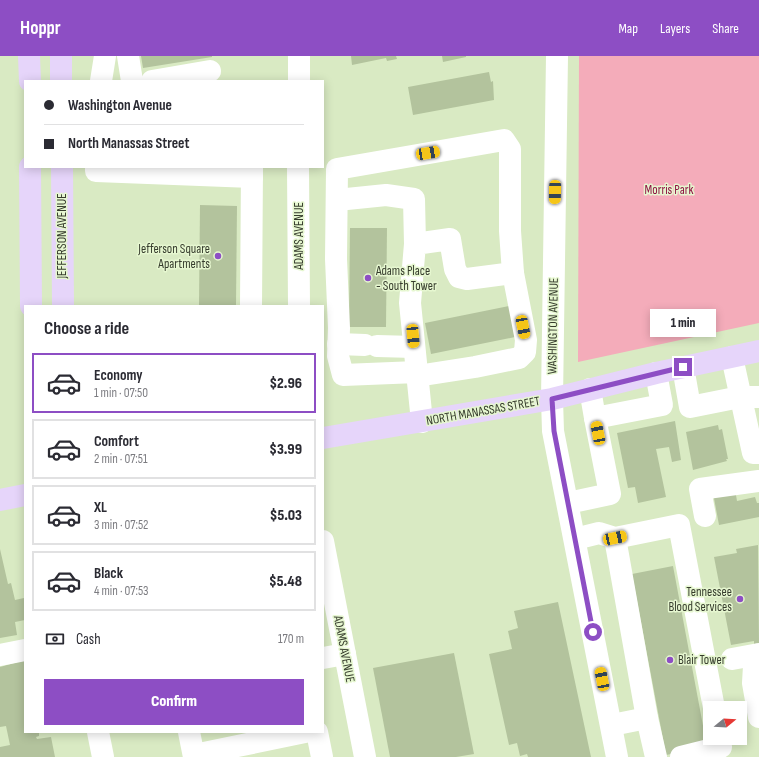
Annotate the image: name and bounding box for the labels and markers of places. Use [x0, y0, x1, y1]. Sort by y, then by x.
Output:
place label: Jefferson Square Apartments [137, 241, 210, 272]
marker: Jefferson Square Apartments [213, 251, 223, 261]
place label: Adams Place - South Tower [375, 263, 437, 294]
marker: Adams Place - South Tower [363, 273, 373, 283]
place label: Tennessee Blood Services [668, 584, 732, 615]
marker: Tennessee Blood Services [735, 594, 745, 604]
place label: Blair Tower [678, 652, 726, 668]
marker: Blair Tower [665, 655, 675, 665]

